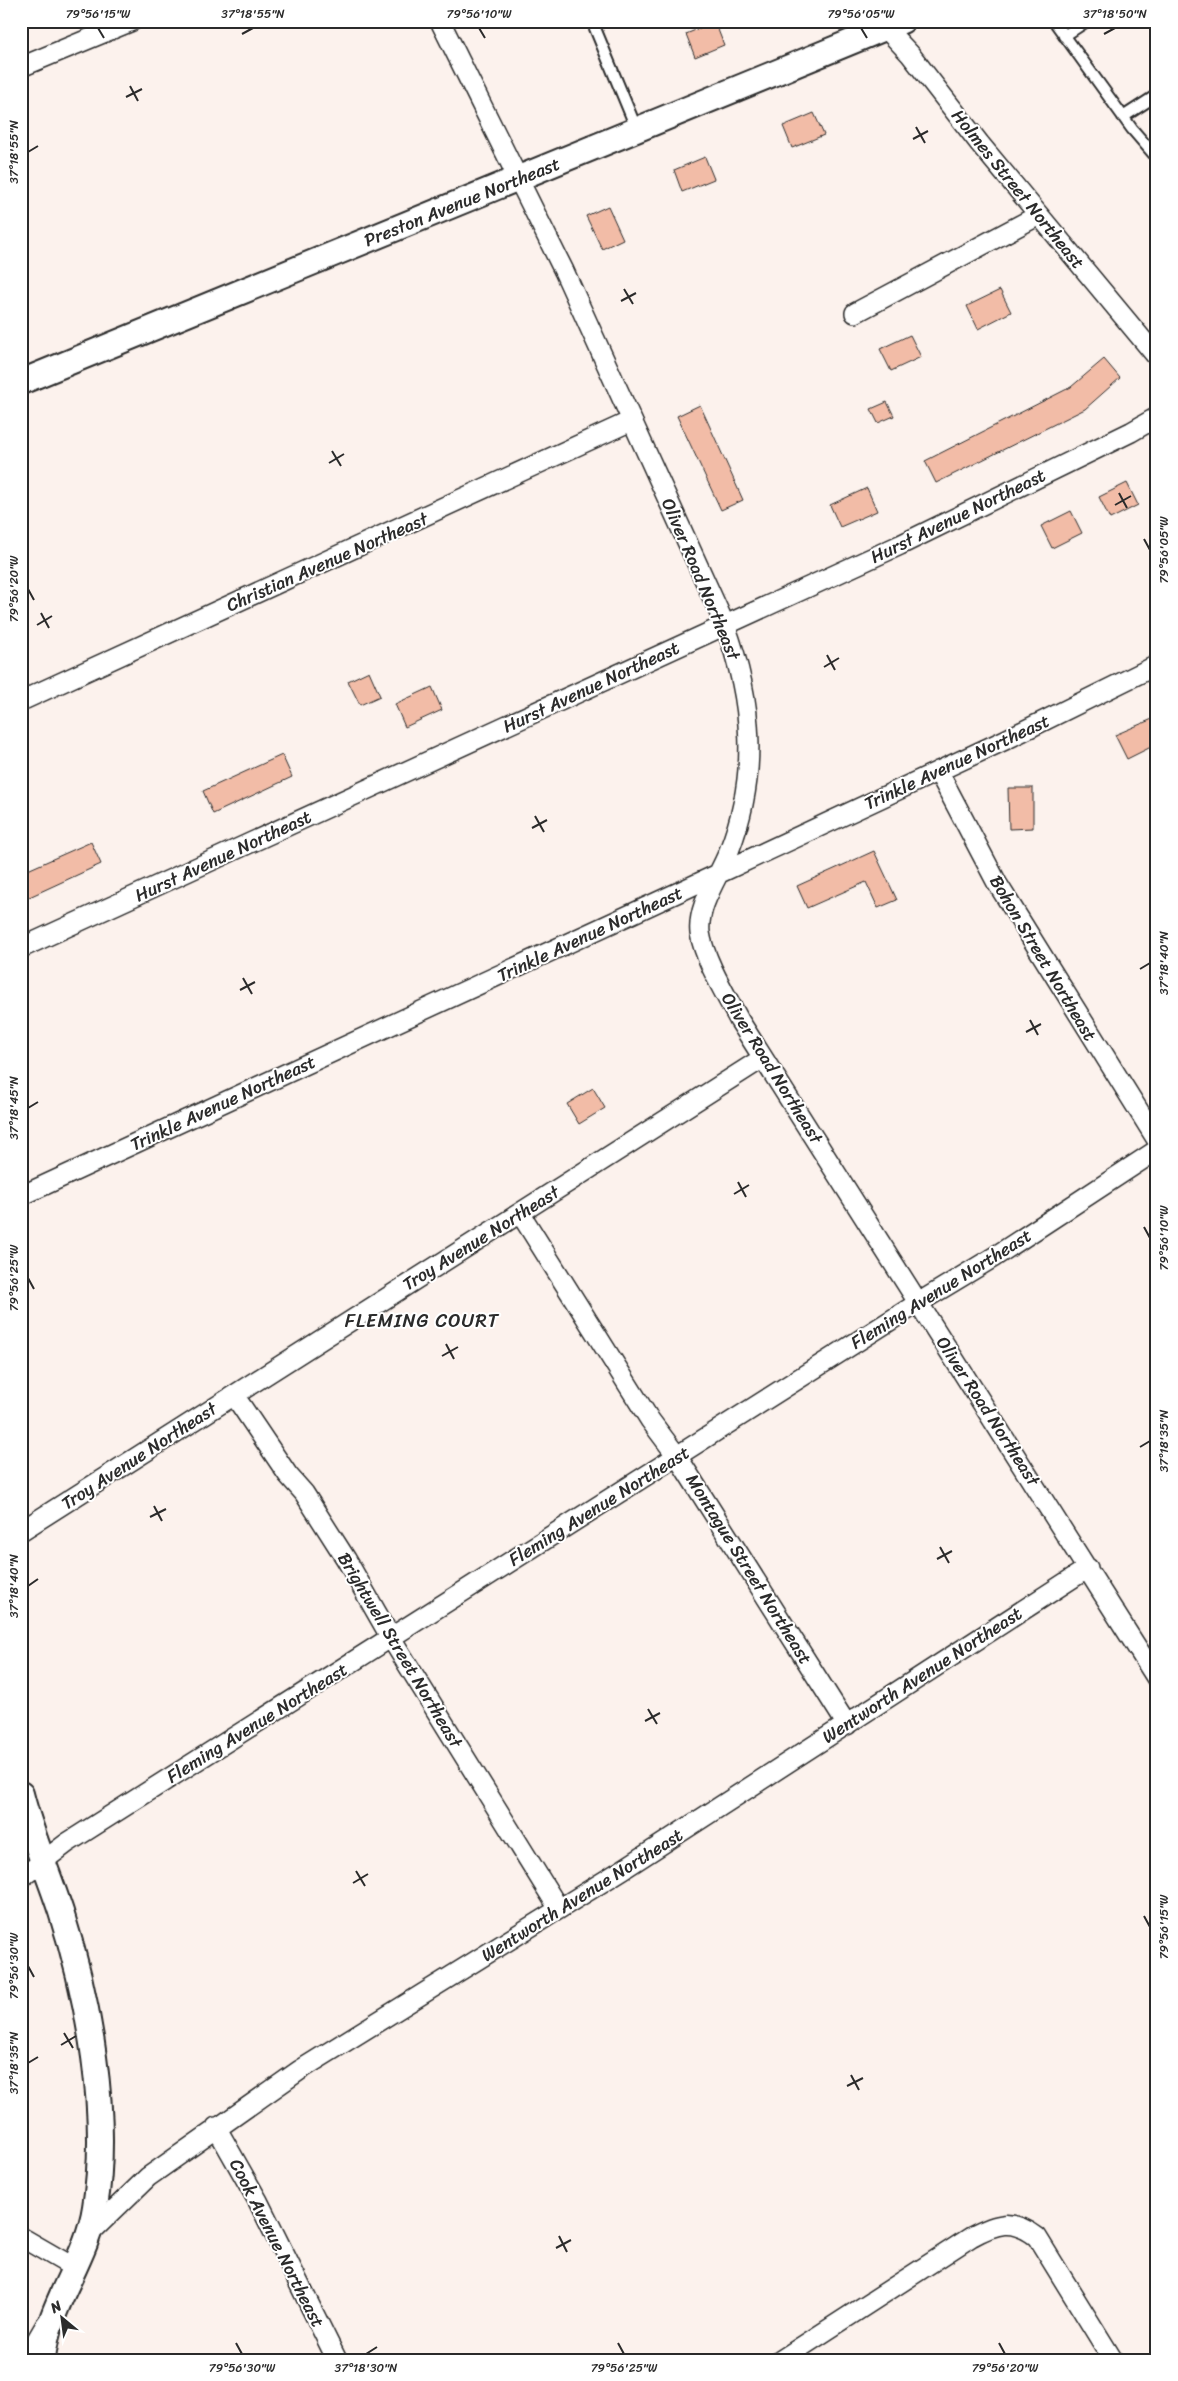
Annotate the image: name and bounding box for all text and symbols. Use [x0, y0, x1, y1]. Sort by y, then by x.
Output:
text: 79°56'15"W [66, 3, 131, 25]
text: 37°18'55"N [221, 3, 285, 25]
text: 79°56'10"W [447, 3, 512, 25]
text: 79°56'05"W [827, 3, 895, 25]
text: 37°18'50"N [1083, 3, 1148, 25]
street label: Holmes Street Northeast [943, 102, 1093, 276]
text: 37°18'55"N [3, 120, 25, 184]
street label: Preston Avenue Northeast [359, 148, 565, 256]
street label: Hurst Avenue Northeast [865, 459, 1051, 572]
street label: Oliver Road Northeast [652, 493, 750, 666]
street label: Christian Avenue Northeast [221, 503, 434, 621]
text: 79°56'05"W [1153, 516, 1175, 584]
text: 79°56'20"W [3, 555, 25, 622]
street label: Hurst Avenue Northeast [497, 632, 685, 742]
street label: Trinkle Avenue Northeast [859, 705, 1055, 819]
street label: Hurst Avenue Northeast [129, 801, 317, 911]
street label: Bohon Street Northeast [981, 869, 1105, 1047]
street label: Trinkle Avenue Northeast [492, 877, 688, 991]
text: 37°18'40"N [1153, 930, 1175, 995]
street label: Oliver Road Northeast [712, 986, 832, 1151]
street label: Trinkle Avenue Northeast [125, 1046, 321, 1160]
text: 37°18'45"N [3, 1076, 25, 1140]
street label: Troy Avenue Northeast [396, 1176, 567, 1299]
text: 79°56'10"W [1153, 1205, 1175, 1270]
street label: Fleming Avenue Northeast [844, 1220, 1038, 1358]
text: 79°56'25"W [3, 1244, 25, 1311]
district label: FLEMING COURT [345, 1304, 500, 1337]
street label: Oliver Road Northeast [927, 1329, 1049, 1493]
street label: Troy Avenue Northeast [55, 1393, 224, 1519]
text: 37°18'35"N [1153, 1409, 1175, 1472]
street label: Fleming Avenue Northeast [502, 1437, 696, 1575]
street label: Montague Street Northeast [677, 1467, 821, 1671]
street label: Brightwell Street Northeast [329, 1546, 472, 1755]
text: 37°18'40"N [3, 1553, 25, 1618]
street label: Wentworth Avenue Northeast [815, 1598, 1029, 1752]
street label: Fleming Avenue Northeast [160, 1654, 354, 1792]
street label: Wentworth Avenue Northeast [474, 1819, 690, 1970]
text: 79°56'15"W [1153, 1894, 1175, 1959]
text: 79°56'30"W [3, 1932, 25, 1999]
text: 37°18'35"N [3, 2031, 25, 2094]
street label: Cook Avenue Northeast [220, 2153, 334, 2333]
north arrow [38, 2294, 88, 2344]
text: N [45, 2294, 67, 2321]
text: 79°56'30"W [209, 2357, 276, 2379]
text: 37°18'30"N [335, 2357, 398, 2379]
text: 79°56'25"W [591, 2357, 658, 2379]
text: 79°56'20"W [972, 2357, 1039, 2379]

